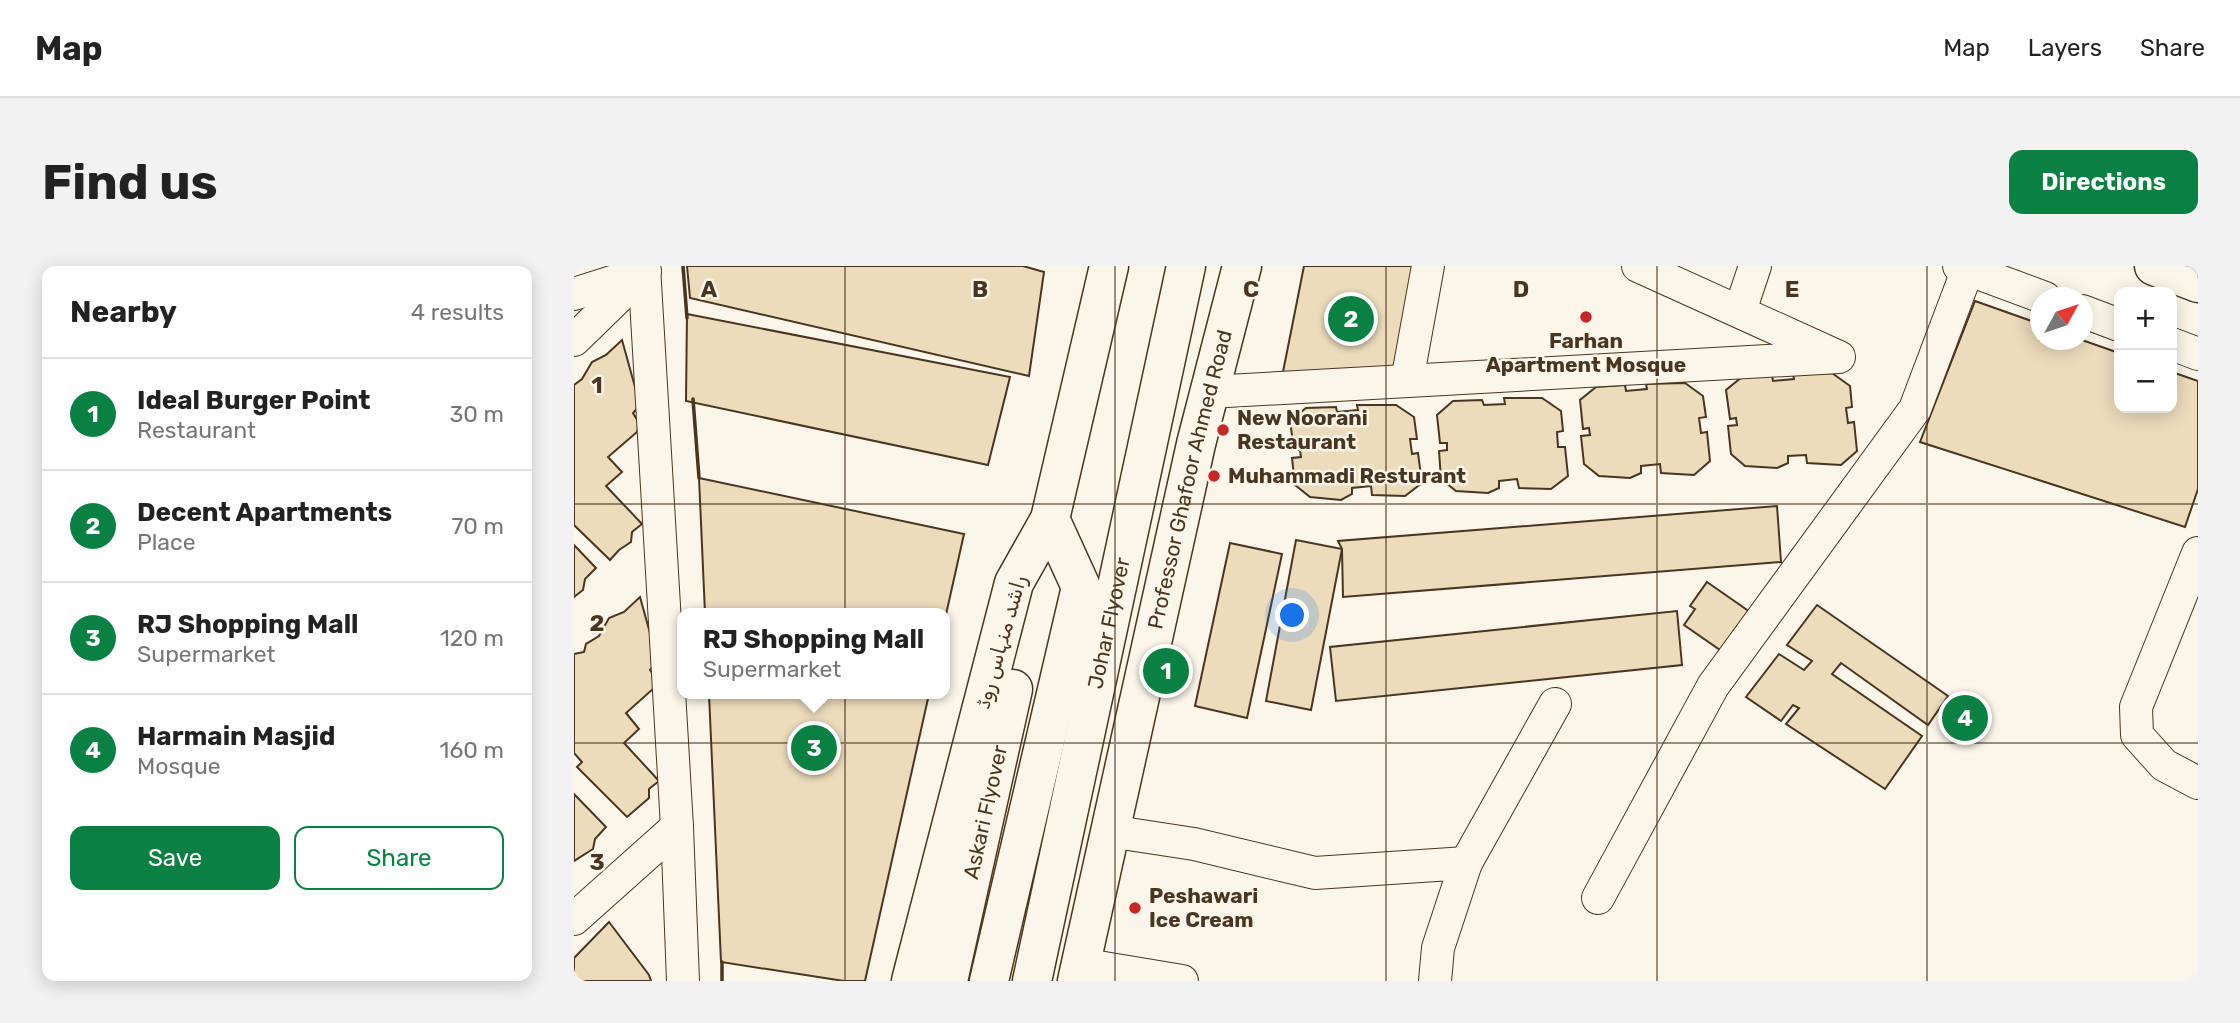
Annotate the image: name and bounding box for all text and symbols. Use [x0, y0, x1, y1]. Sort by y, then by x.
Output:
text: Map [35, 29, 103, 68]
text: Map [1943, 34, 1990, 62]
text: Layers [2028, 34, 2102, 62]
text: Share [2140, 34, 2205, 62]
button: Directions [2009, 150, 2198, 214]
text: Find us [42, 153, 218, 211]
text: A [701, 275, 718, 303]
text: B [972, 275, 988, 303]
text: C [1243, 275, 1259, 303]
text: D [1513, 275, 1529, 303]
text: E [1785, 275, 1799, 303]
north arrow [2030, 287, 2093, 350]
map controls [2114, 287, 2177, 413]
button: + [2114, 287, 2177, 350]
pin: 2 [1328, 293, 1374, 345]
text: Nearby [70, 294, 177, 330]
text: 4 results [411, 298, 504, 326]
marker: Farhan Apartment Mosque [1578, 309, 1594, 325]
street label: Professor Ghafoor Ahmed Road [1142, 327, 1237, 631]
place label: Farhan Apartment Mosque [1486, 328, 1686, 377]
button: − [2114, 350, 2177, 413]
text: 1 [591, 371, 603, 399]
text: Ideal Burger Point [137, 385, 370, 416]
text: 1 [87, 400, 99, 428]
text: 30 m [449, 400, 504, 428]
place label: New Noorani Restaurant [1237, 405, 1368, 454]
text: Restaurant [137, 416, 256, 444]
marker: New Noorani Restaurant [1215, 422, 1231, 438]
place label: Muhammadi Resturant [1228, 463, 1466, 488]
marker: Muhammadi Resturant [1206, 468, 1222, 484]
text: Decent Apartments [137, 497, 392, 528]
text: 2 [86, 512, 100, 540]
text: 70 m [452, 512, 504, 540]
text: Place [137, 528, 196, 556]
street label: Johar Flyover [1082, 555, 1135, 691]
street label: راشد منہاس روڈ [970, 572, 1032, 712]
your location [1275, 598, 1309, 632]
popup [677, 608, 950, 699]
text: RJ Shopping Mall [137, 609, 359, 640]
text: 2 [590, 609, 604, 637]
text: 3 [85, 624, 101, 652]
text: 120 m [440, 624, 504, 652]
text: RJ Shopping Mall [703, 624, 924, 655]
text: Supermarket [137, 640, 275, 668]
pin: 1 [1143, 645, 1189, 697]
text: Supermarket [703, 655, 841, 683]
pin: 4 [1942, 692, 1988, 744]
text: Harmain Masjid [137, 721, 335, 752]
pin: 3 [791, 722, 837, 774]
text: 4 [85, 736, 101, 764]
text: 160 m [440, 736, 504, 764]
street label: Askari Flyover [958, 743, 1012, 881]
text: Mosque [137, 752, 221, 780]
button: Save [70, 826, 280, 890]
button: Share [294, 826, 504, 890]
text: 3 [589, 848, 605, 876]
place label: Peshawari Ice Cream [1149, 883, 1258, 932]
marker: Peshawari Ice Cream [1127, 900, 1143, 916]

